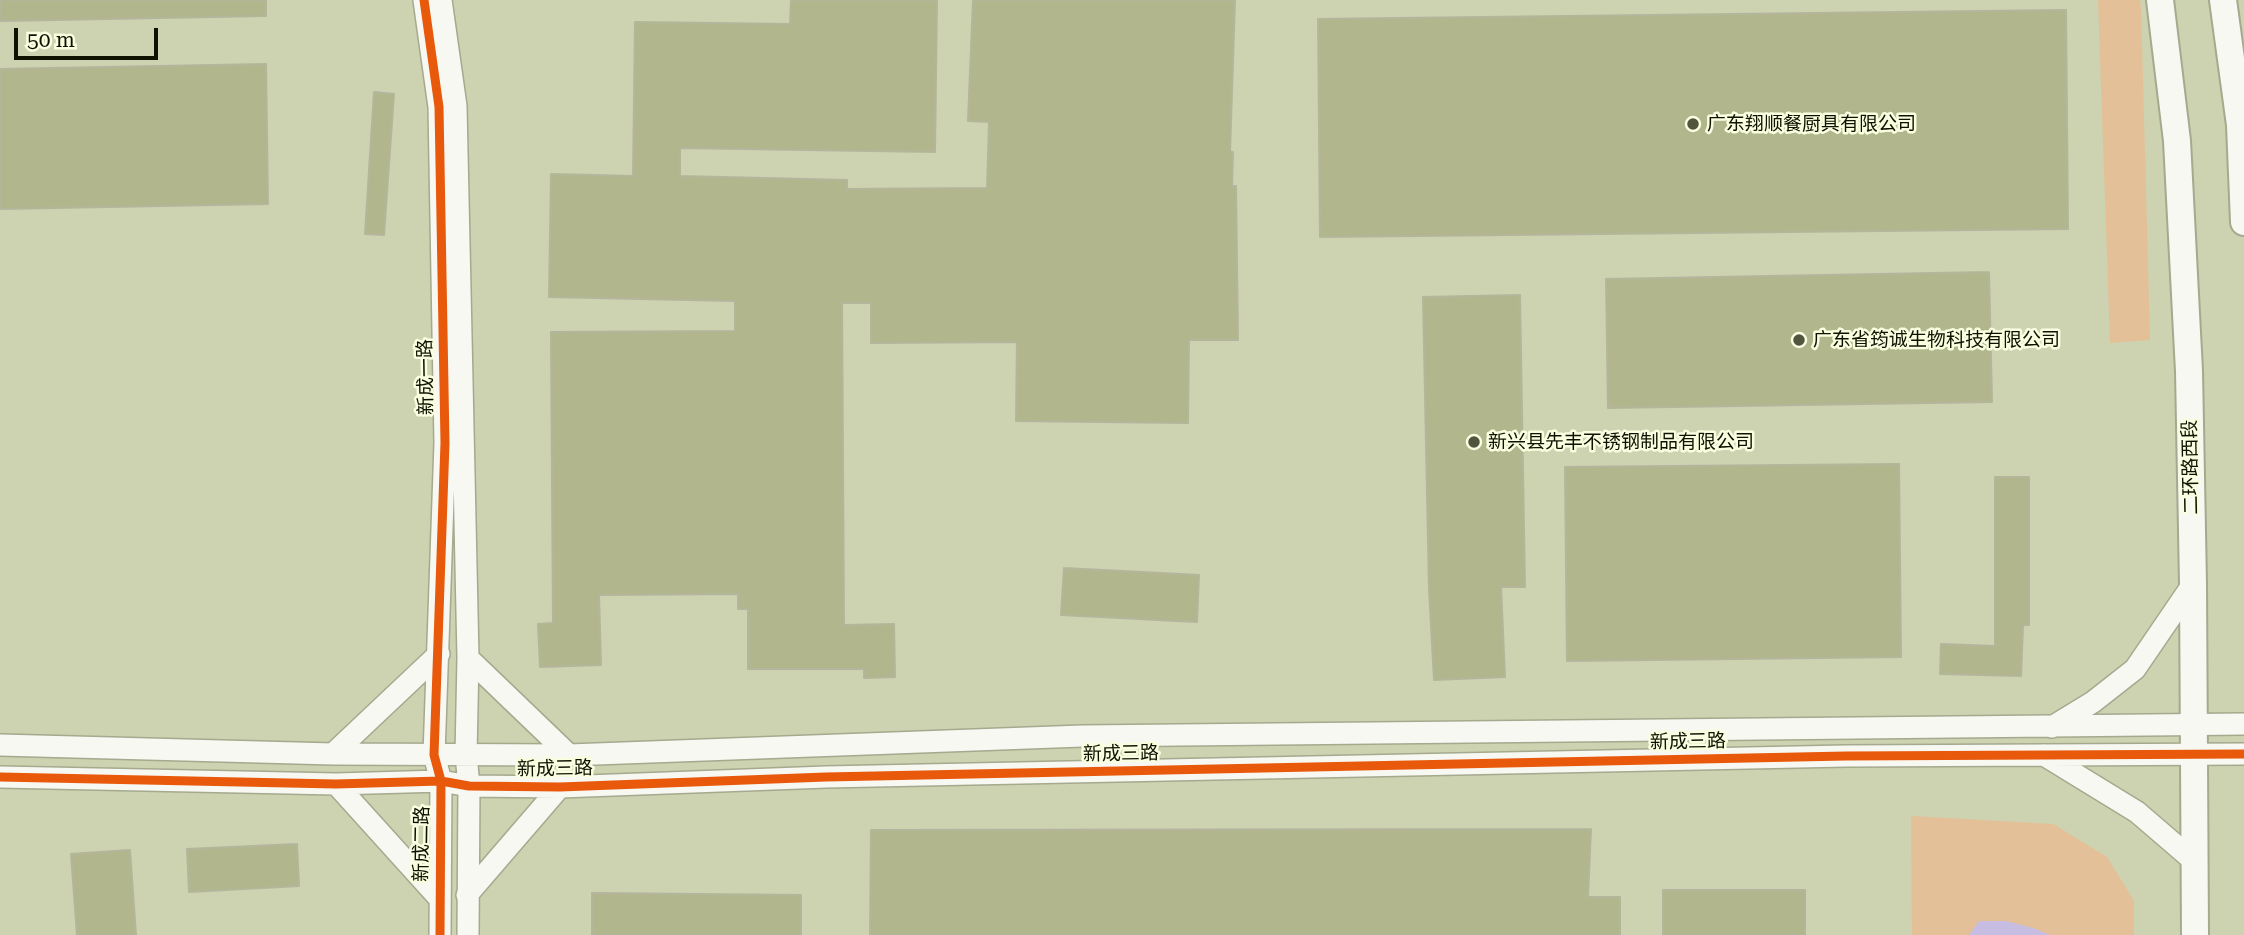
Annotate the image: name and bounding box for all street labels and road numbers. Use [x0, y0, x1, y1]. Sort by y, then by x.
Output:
street label: 新成一路 [414, 339, 438, 415]
street label: 二环路西段 [2179, 419, 2203, 515]
street label: 新成三路 [1650, 730, 1726, 754]
street label: 新成三路 [1083, 742, 1159, 766]
street label: 新成三路 [517, 757, 593, 781]
street label: 新成二路 [410, 806, 434, 882]

